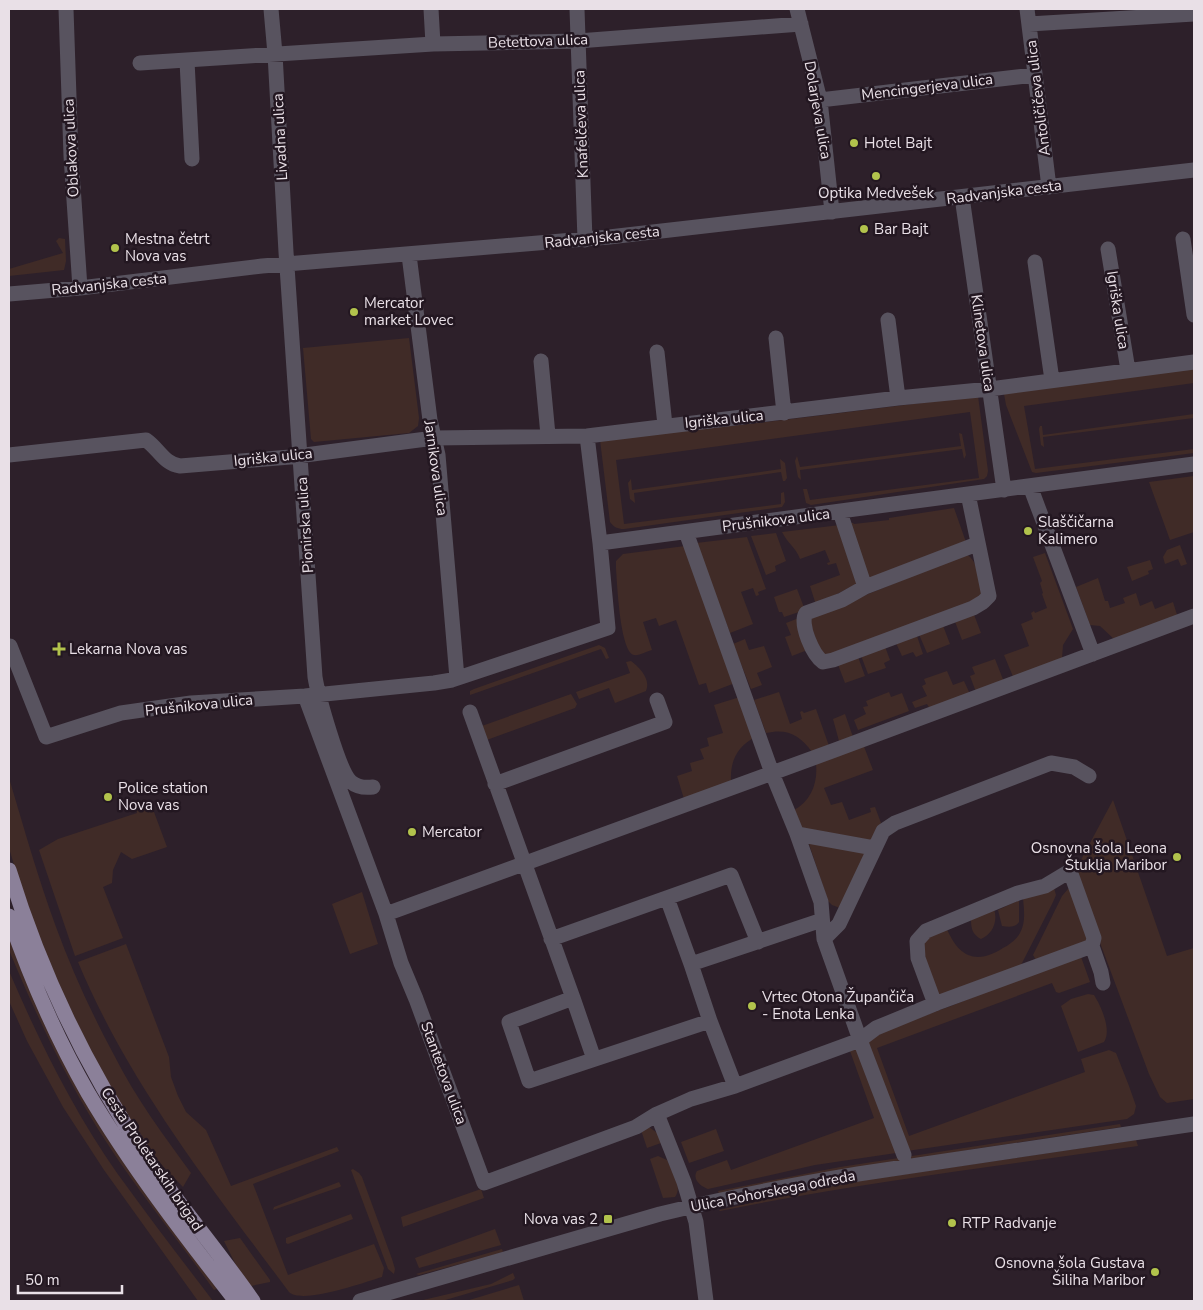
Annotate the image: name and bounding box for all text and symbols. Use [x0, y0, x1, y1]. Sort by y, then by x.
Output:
street label: Betettova ulica [488, 29, 588, 53]
street label: Antoličičeva ulica [1021, 39, 1055, 157]
street label: Dolarjeva ulica [800, 59, 836, 161]
street label: Mencingerjeva ulica [860, 69, 994, 105]
street label: Knafelčeva ulica [569, 70, 593, 178]
street label: Livadna ulica [268, 93, 292, 181]
street label: Oblakova ulica [58, 98, 84, 198]
place label: Hotel Bajt [864, 133, 933, 153]
marker: Hotel Bajt [848, 137, 860, 149]
marker: Optika Medvešek [870, 170, 882, 182]
street label: Radvanjska cesta [945, 175, 1063, 209]
place label: Optika Medvešek [818, 183, 934, 203]
place label: Bar Bajt [874, 219, 929, 239]
street label: Radvanjska cesta [543, 221, 661, 253]
marker: Bar Bajt [858, 223, 870, 235]
place label: Mestna četrt Nova vas [125, 229, 210, 266]
marker: Mestna četrt Nova vas [109, 242, 121, 254]
street label: Radvanjska cesta [50, 268, 168, 300]
street label: Igriška ulica [1102, 269, 1134, 351]
place label: Mercator market Lovec [364, 293, 453, 330]
street label: Klinetova ulica [966, 293, 1000, 393]
marker: Mercator market Lovec [348, 306, 360, 318]
street label: Igriška ulica [684, 405, 764, 433]
street label: Jarnikova ulica [419, 418, 453, 517]
street label: Igriška ulica [233, 443, 313, 471]
street label: Pionirska ulica [292, 476, 318, 574]
street label: Prušnikova ulica [721, 503, 831, 537]
place label: Slaščičarna Kalimero [1038, 512, 1114, 549]
marker: Slaščičarna Kalimero [1022, 525, 1034, 537]
place label: Lekarna Nova vas [69, 639, 188, 659]
marker: Lekarna Nova vas [53, 643, 65, 655]
street label: Prušnikova ulica [144, 689, 254, 721]
place label: Police station Nova vas [118, 778, 208, 815]
marker: Police station Nova vas [102, 791, 114, 803]
place label: Mercator [422, 822, 482, 842]
marker: Mercator [406, 826, 418, 838]
place label: Osnovna šola Leona Štuklja Maribor [1031, 838, 1168, 875]
marker: Osnovna šola Leona Štuklja Maribor [1171, 851, 1183, 863]
place label: Vrtec Otona Župančiča - Enota Lenka [761, 987, 914, 1024]
marker: Vrtec Otona Župančiča - Enota Lenka [746, 1000, 758, 1012]
street label: Stantetova ulica [416, 1019, 472, 1127]
street label: Cesta Proletarskih brigad [96, 1083, 208, 1235]
street label: Ulica Pohorskega odreda [689, 1165, 857, 1217]
place label: Nova vas 2 [524, 1209, 598, 1229]
marker: Nova vas 2 [602, 1213, 614, 1225]
place label: RTP Radvanje [962, 1213, 1056, 1233]
marker: RTP Radvanje [946, 1217, 958, 1229]
place label: Osnovna šola Gustava Šiliha Maribor [995, 1253, 1146, 1290]
scale bar [18, 1262, 121, 1294]
marker: Osnovna šola Gustava Šiliha Maribor [1149, 1266, 1161, 1278]
text: 50 m [25, 1270, 60, 1290]

